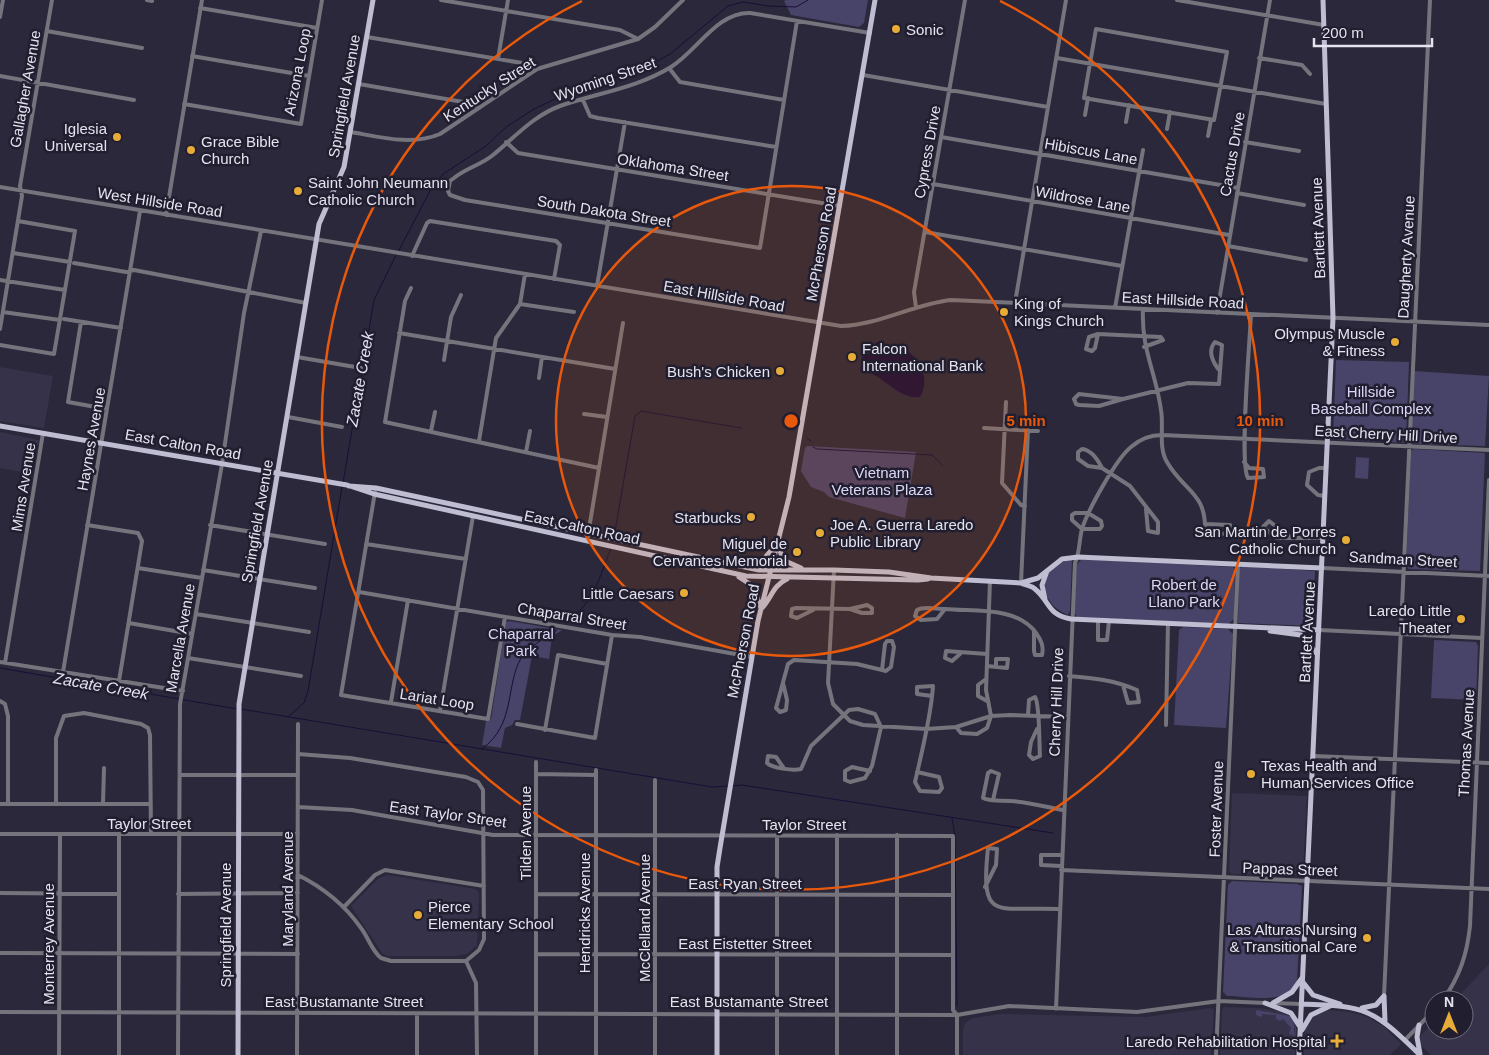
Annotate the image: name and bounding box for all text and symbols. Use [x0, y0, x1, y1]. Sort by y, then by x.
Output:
scale bar [1314, 15, 1432, 47]
place label: Sonic [906, 21, 944, 38]
marker: Sonic [890, 23, 902, 35]
text: 200 m [1322, 24, 1364, 41]
street label: Arizona Loop [280, 27, 314, 117]
street label: Gallagher Avenue [6, 29, 44, 149]
street label: Springfield Avenue [325, 33, 363, 159]
street label: Kentucky Street [440, 53, 539, 125]
street label: Wyoming Street [552, 53, 659, 104]
street label: Cypress Drive [910, 104, 944, 200]
street label: Cactus Drive [1216, 110, 1248, 198]
place label: Iglesia Universal [44, 120, 108, 154]
marker: Iglesia Universal [111, 131, 123, 143]
place label: Grace Bible Church [201, 133, 279, 167]
street label: Hibiscus Lane [1043, 134, 1139, 168]
marker: Grace Bible Church [185, 144, 197, 156]
street label: Oklahoma Street [616, 150, 731, 184]
place label: Saint John Neumann Catholic Church [308, 174, 448, 208]
street label: Bartlett Avenue [1308, 177, 1328, 279]
street label: Wildrose Lane [1034, 182, 1132, 216]
street label: West Hillside Road [96, 184, 224, 220]
marker: Saint John Neumann Catholic Church [292, 185, 304, 197]
street label: McPherson Road [803, 185, 839, 303]
street label: South Dakota Street [536, 192, 673, 230]
street label: Daugherty Avenue [1394, 195, 1418, 319]
street label: East Hillside Road [662, 277, 786, 315]
street label: East Hillside Road [1121, 288, 1245, 312]
place label: King of Kings Church [1014, 295, 1104, 329]
marker: King of Kings Church [998, 306, 1010, 318]
place label: Olympus Muscle & Fitness [1274, 325, 1385, 359]
water label: Zacate Creek [343, 329, 377, 429]
marker: Olympus Muscle & Fitness [1389, 336, 1401, 348]
place label: Falcon International Bank [862, 340, 983, 374]
marker: Falcon International Bank [846, 351, 858, 363]
place label: Bush's Chicken [667, 363, 770, 380]
marker: Bush's Chicken [774, 365, 786, 377]
park label: Hillside Baseball Complex [1311, 383, 1432, 417]
street label: Haynes Avenue [74, 386, 108, 492]
centre of rings [782, 412, 800, 430]
text: 5 min [1006, 412, 1046, 429]
text: 10 min [1236, 412, 1284, 429]
street label: East Cherry Hill Drive [1314, 422, 1458, 446]
street label: East Calton Road [124, 425, 242, 463]
street label: Mims Avenue [8, 441, 38, 533]
street label: Springfield Avenue [238, 458, 276, 584]
park label: Vietnam Veterans Plaza [832, 464, 933, 498]
street label: East Calton Road [523, 506, 641, 548]
place label: Starbucks [674, 509, 741, 526]
marker: Starbucks [745, 511, 757, 523]
place label: Joe A. Guerra Laredo Public Library [830, 516, 973, 550]
place label: San Martin de Porres Catholic Church [1194, 523, 1336, 557]
marker: Joe A. Guerra Laredo Public Library [814, 527, 826, 539]
marker: San Martin de Porres Catholic Church [1340, 534, 1352, 546]
place label: Miguel de Cervantes Memorial [653, 535, 787, 569]
marker: Miguel de Cervantes Memorial [791, 546, 803, 558]
street label: Sandman Street [1348, 548, 1458, 570]
park label: Robert de Llano Park [1148, 576, 1220, 610]
street label: Bartlett Avenue [1296, 581, 1318, 683]
street label: Marcella Avenue [162, 582, 198, 694]
street label: McPherson Road [724, 582, 762, 700]
place label: Little Caesars [582, 585, 674, 602]
marker: Little Caesars [678, 587, 690, 599]
street label: Chaparral Street [516, 599, 628, 633]
place label: Laredo Little Theater [1368, 602, 1451, 636]
marker: Laredo Little Theater [1455, 613, 1467, 625]
park label: Chaparral Park [488, 625, 554, 659]
street label: Cherry Hill Drive [1046, 647, 1066, 757]
water label: Zacate Creek [51, 669, 151, 703]
street label: Lariat Loop [399, 685, 475, 713]
street label: Thomas Avenue [1455, 689, 1477, 797]
place label: Texas Health and Human Services Office [1261, 757, 1414, 791]
street label: Foster Avenue [1206, 761, 1226, 857]
marker: Texas Health and Human Services Office [1245, 768, 1257, 780]
street label: Tilden Avenue [517, 786, 534, 880]
street label: East Taylor Street [388, 797, 508, 831]
street label: Taylor Street [107, 815, 192, 832]
street label: Taylor Street [762, 816, 847, 833]
street label: Maryland Avenue [279, 831, 296, 947]
street label: Hendricks Avenue [576, 853, 593, 973]
street label: McClelland Avenue [636, 854, 653, 982]
street label: Pappas Street [1242, 859, 1339, 879]
street label: Springfield Avenue [217, 863, 234, 987]
street label: East Ryan Street [688, 875, 803, 892]
street label: Monterrey Avenue [40, 883, 57, 1005]
place label: Pierce Elementary School [428, 898, 554, 932]
marker: Pierce Elementary School [412, 909, 424, 921]
place label: Las Alturas Nursing & Transitional Care [1227, 921, 1357, 955]
marker: Las Alturas Nursing & Transitional Care [1361, 932, 1373, 944]
street label: East Eistetter Street [678, 935, 813, 952]
north arrow [1424, 990, 1474, 1040]
street label: East Bustamante Street [265, 993, 424, 1010]
street label: East Bustamante Street [670, 993, 829, 1010]
text: N [1444, 994, 1454, 1010]
place label: Laredo Rehabilitation Hospital [1126, 1033, 1326, 1050]
marker: Laredo Rehabilitation Hospital [1330, 1034, 1344, 1048]

